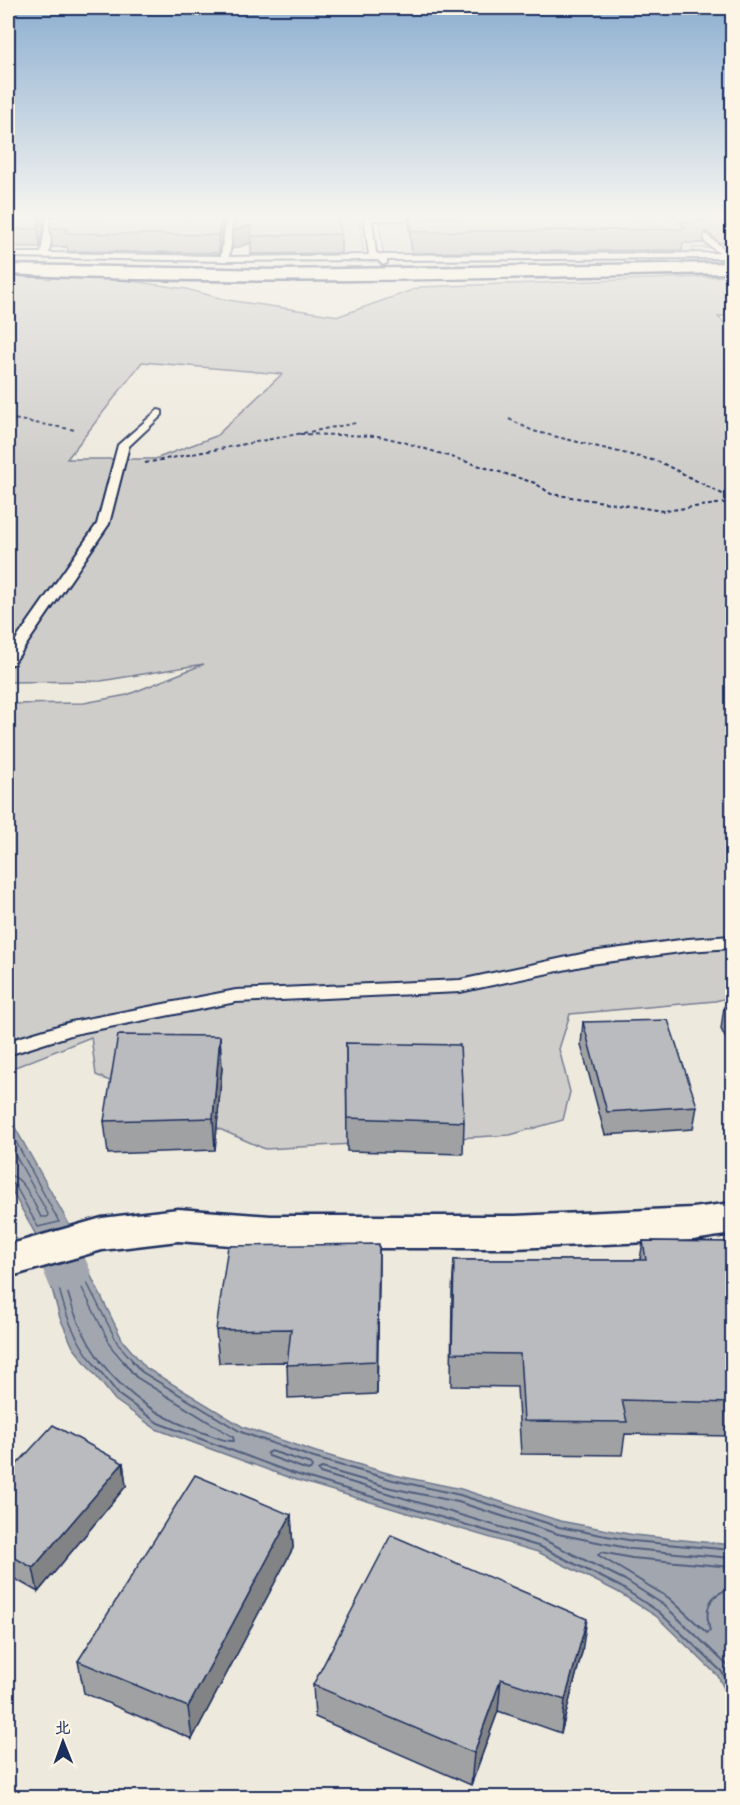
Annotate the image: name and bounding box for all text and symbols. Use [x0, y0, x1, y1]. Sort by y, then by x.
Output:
north arrow [33, 1712, 93, 1772]
text: 北 [55, 1718, 71, 1738]

